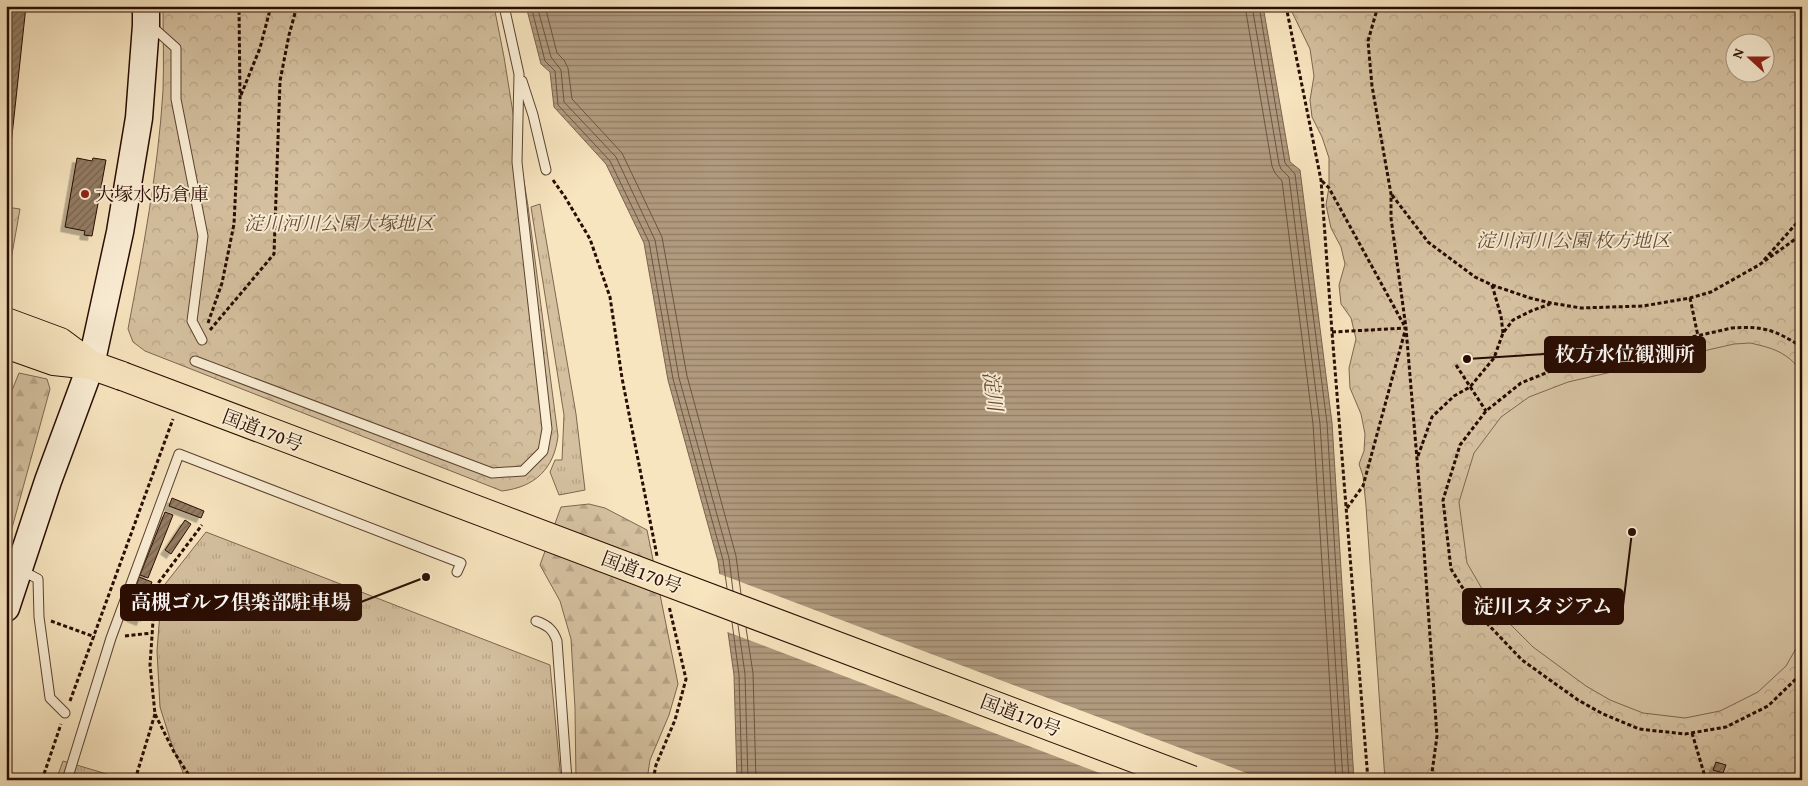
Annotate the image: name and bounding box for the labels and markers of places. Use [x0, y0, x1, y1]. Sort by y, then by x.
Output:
place label: 大塚水防倉庫 [95, 180, 209, 208]
marker: 大塚水防倉庫 [79, 188, 91, 200]
callout: 枚方水位観測所 [1545, 337, 1705, 372]
callout: 高槻ゴルフ倶楽部駐車場 [121, 585, 361, 620]
callout: 淀川スタジアム [1463, 589, 1623, 624]

